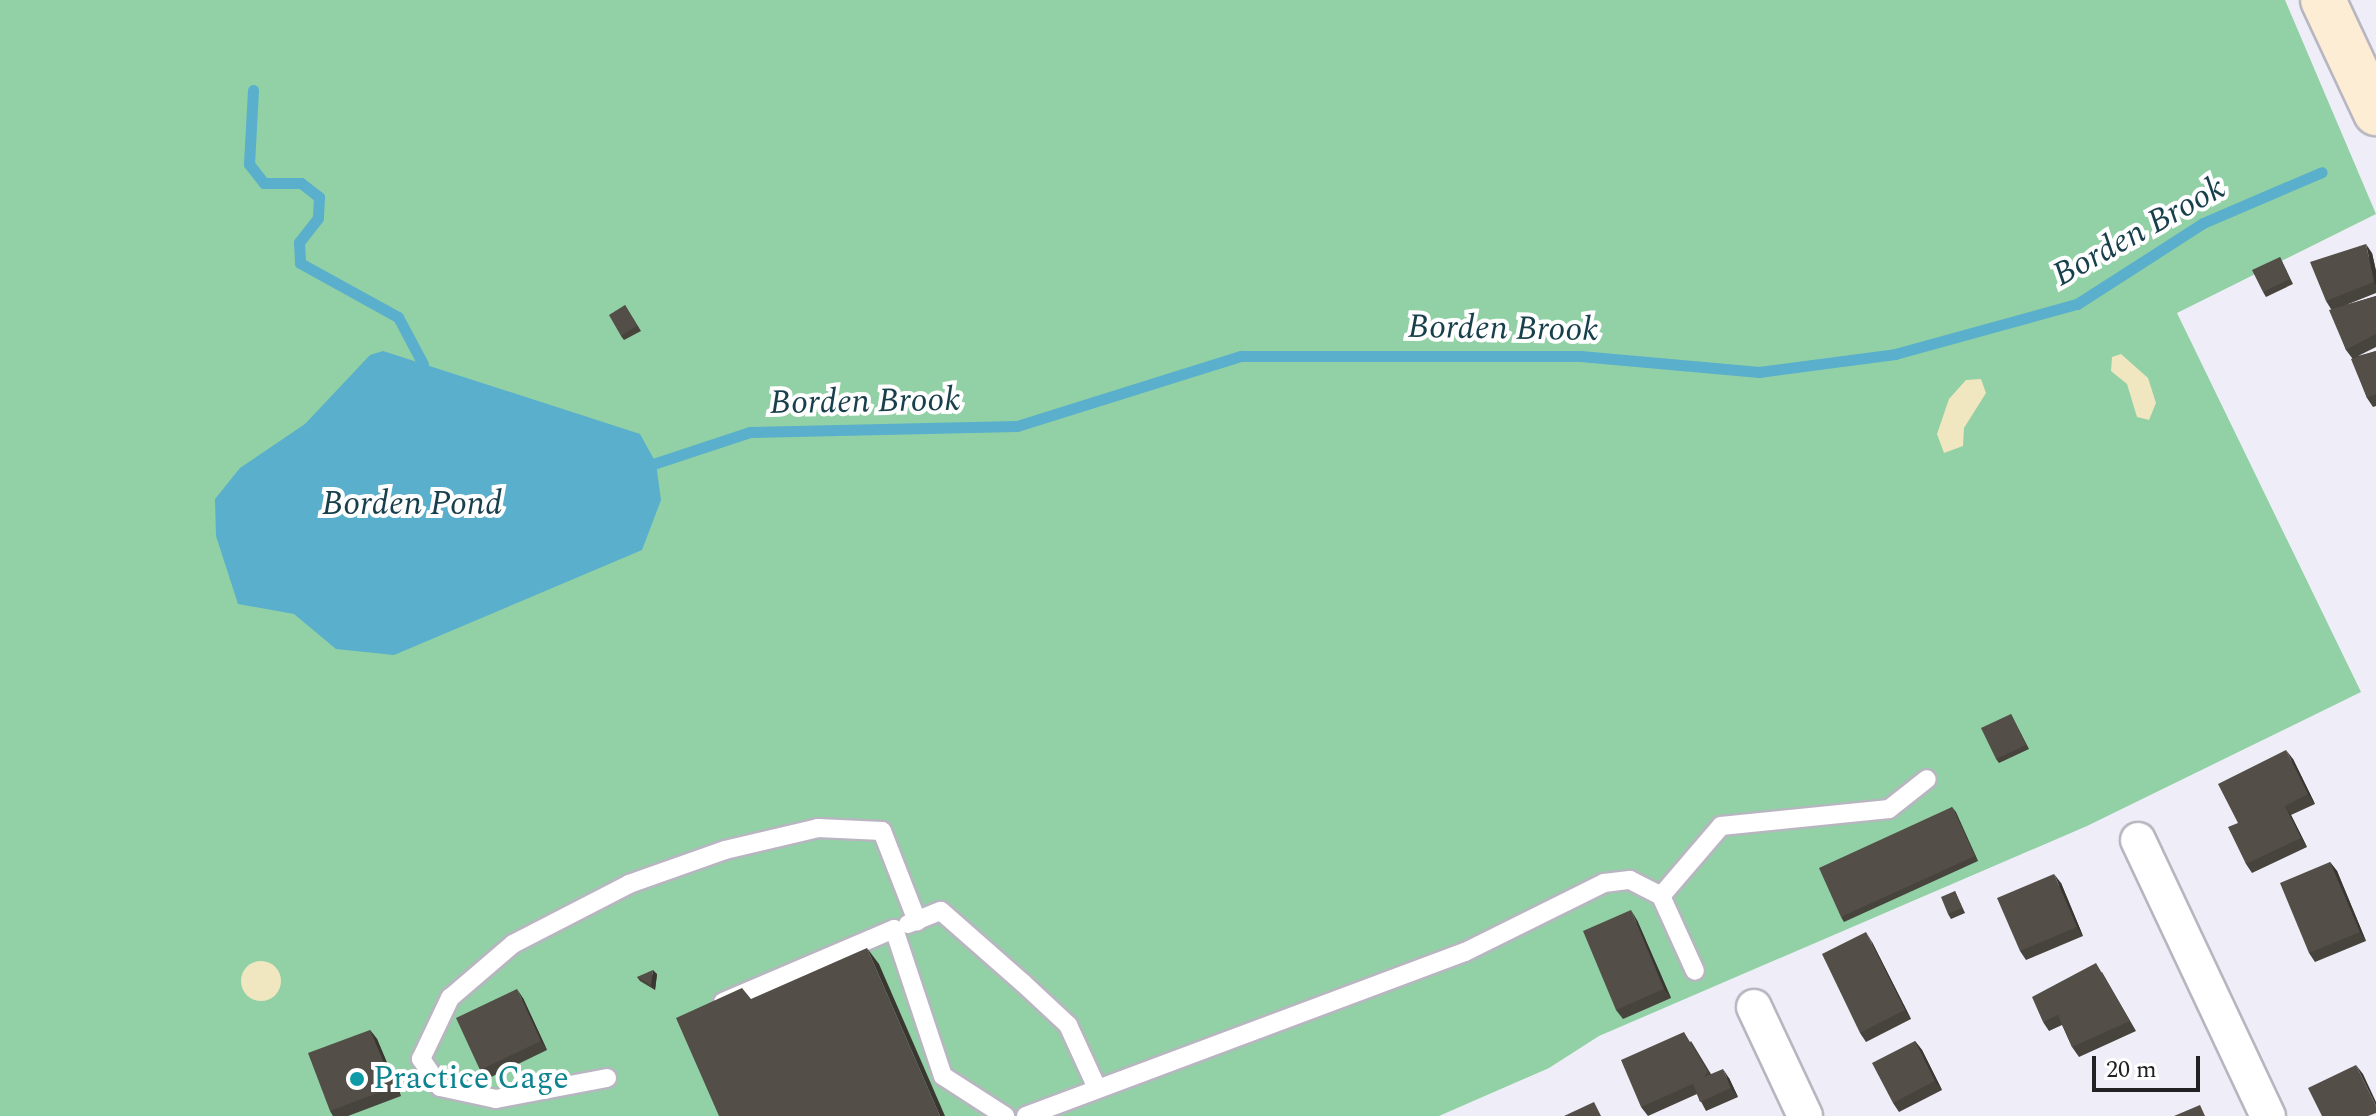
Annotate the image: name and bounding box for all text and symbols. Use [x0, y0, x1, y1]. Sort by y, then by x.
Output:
water label: Borden Brook [2046, 168, 2232, 296]
water label: Borden Brook [1407, 307, 1599, 351]
water label: Borden Brook [769, 380, 961, 424]
water label: Borden Pond [322, 485, 502, 525]
scale bar [2096, 1040, 2204, 1090]
text: 20 m [2106, 1052, 2157, 1088]
place label: Practice Cage [373, 1060, 569, 1098]
marker: Practice Cage [348, 1070, 366, 1088]

